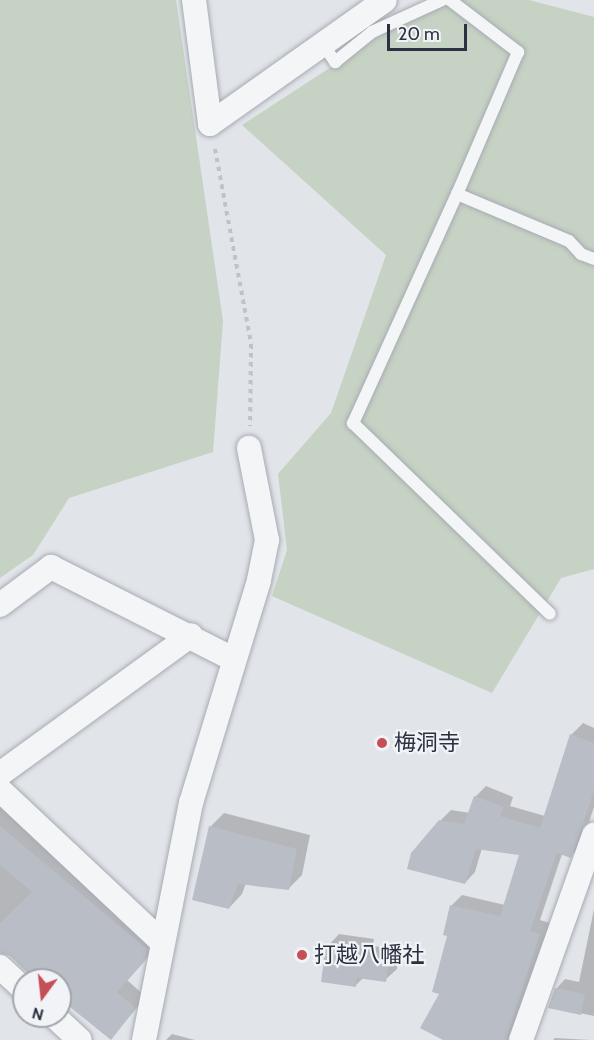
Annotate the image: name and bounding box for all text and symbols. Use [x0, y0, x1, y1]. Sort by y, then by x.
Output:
scale bar [390, 12, 470, 50]
text: 20 m [398, 23, 440, 45]
place label: 梅洞寺 [394, 730, 460, 756]
marker: 梅洞寺 [375, 736, 389, 750]
place label: 打越八幡社 [314, 942, 424, 968]
marker: 打越八幡社 [295, 948, 309, 962]
north arrow [12, 968, 72, 1028]
text: N [30, 1003, 46, 1025]

